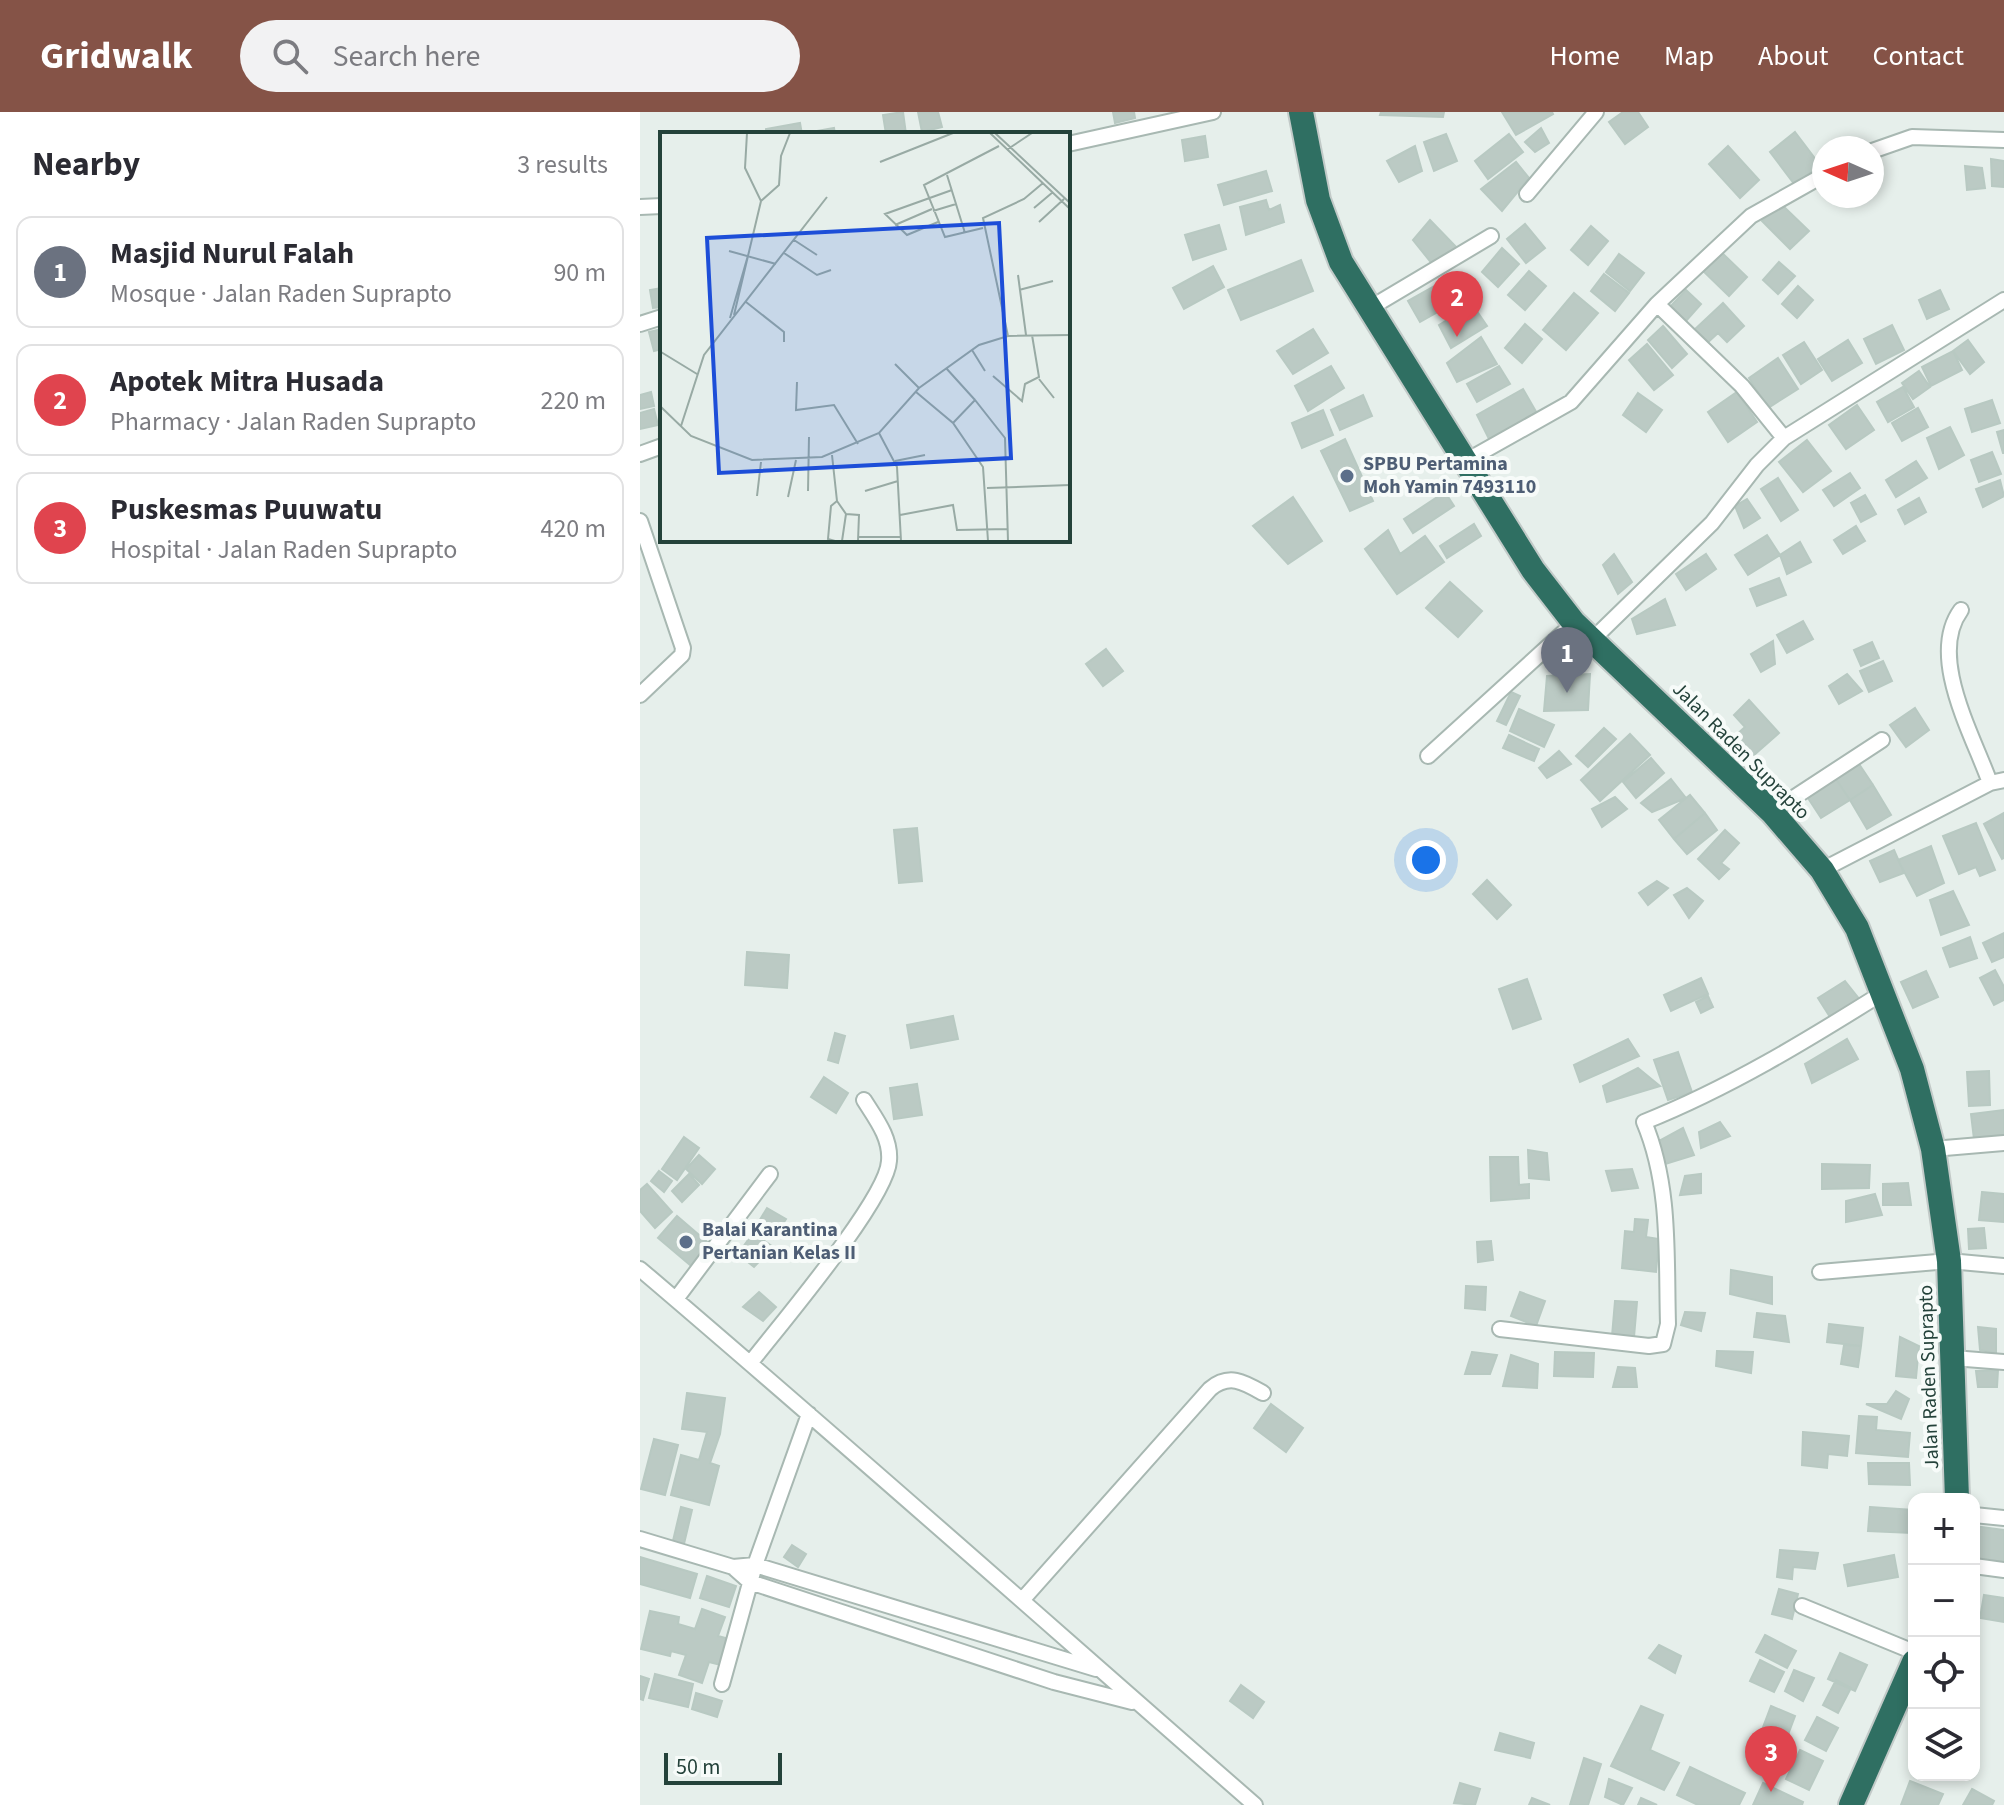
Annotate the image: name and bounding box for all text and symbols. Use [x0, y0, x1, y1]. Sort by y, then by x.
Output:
search box [240, 20, 800, 92]
text: Gridwalk [40, 29, 192, 83]
icon: search [268, 34, 312, 78]
text: Search here [332, 35, 480, 78]
text: Home [1549, 36, 1620, 76]
text: Map [1664, 36, 1714, 76]
text: About [1758, 36, 1829, 76]
text: Contact [1873, 36, 1964, 76]
inset map [660, 132, 1070, 542]
north arrow [1812, 136, 1884, 208]
text: Nearby [32, 140, 140, 189]
text: 3 results [517, 146, 608, 183]
text: Masjid Nurul Falah [110, 232, 354, 275]
text: 1 [53, 254, 67, 291]
text: 90 m [553, 254, 606, 291]
pin: 2 [1431, 271, 1483, 337]
text: Mosque · Jalan Raden Suprapto [110, 275, 452, 312]
text: Apotek Mitra Husada [110, 360, 384, 403]
text: 2 [53, 382, 67, 419]
text: 220 m [540, 382, 606, 419]
text: Pharmacy · Jalan Raden Suprapto [110, 403, 476, 440]
place label: SPBU Pertamina Moh Yamin 7493110 [1363, 450, 1536, 501]
marker: SPBU Pertamina Moh Yamin 7493110 [1338, 467, 1356, 485]
text: Puskesmas Puuwatu [110, 488, 382, 531]
text: 3 [53, 510, 67, 547]
text: 420 m [540, 510, 606, 547]
text: Hospital · Jalan Raden Suprapto [110, 531, 457, 568]
pin: 1 [1541, 627, 1593, 693]
street label: Jalan Raden Suprapto [1666, 676, 1816, 826]
your location [1406, 840, 1446, 880]
place label: Balai Karantina Pertanian Kelas II [702, 1216, 856, 1267]
marker: Balai Karantina Pertanian Kelas II [677, 1233, 695, 1251]
street label: Jalan Raden Suprapto [1912, 1284, 1946, 1470]
map controls [1908, 1493, 1980, 1781]
button: + [1908, 1493, 1980, 1565]
button: − [1908, 1565, 1980, 1637]
button: locate [1908, 1637, 1980, 1709]
button: layers [1908, 1709, 1980, 1781]
pin: 3 [1745, 1726, 1797, 1792]
scale bar [664, 1749, 782, 1785]
text: 50 m [676, 1751, 721, 1783]

